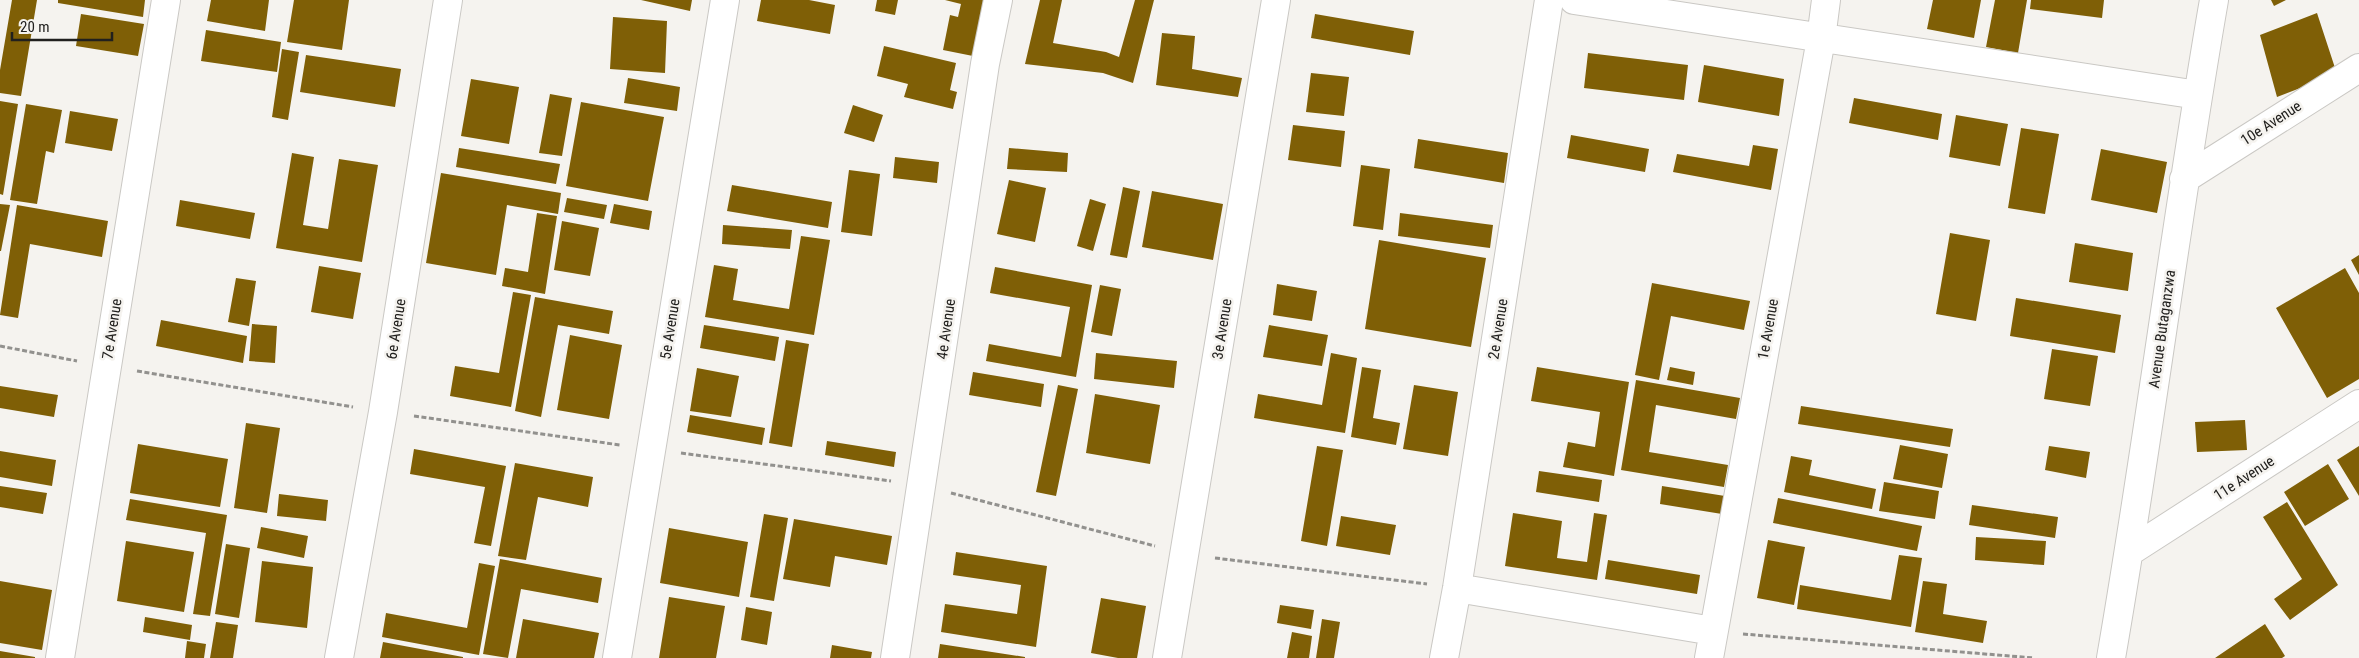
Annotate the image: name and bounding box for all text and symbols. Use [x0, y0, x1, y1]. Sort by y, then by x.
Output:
scale bar [12, 10, 112, 42]
text: 20 m [20, 18, 50, 36]
street label: 10e Avenue [2237, 97, 2305, 149]
street label: Avenue Butaganzwa [2145, 269, 2179, 389]
street label: 7e Avenue [98, 297, 126, 361]
street label: 6e Avenue [382, 297, 410, 361]
street label: 5e Avenue [656, 297, 684, 361]
street label: 3e Avenue [1208, 297, 1236, 361]
street label: 2e Avenue [1484, 297, 1512, 361]
street label: 1e Avenue [1754, 297, 1782, 361]
street label: 4e Avenue [933, 298, 959, 360]
street label: 11e Avenue [2210, 452, 2278, 504]

